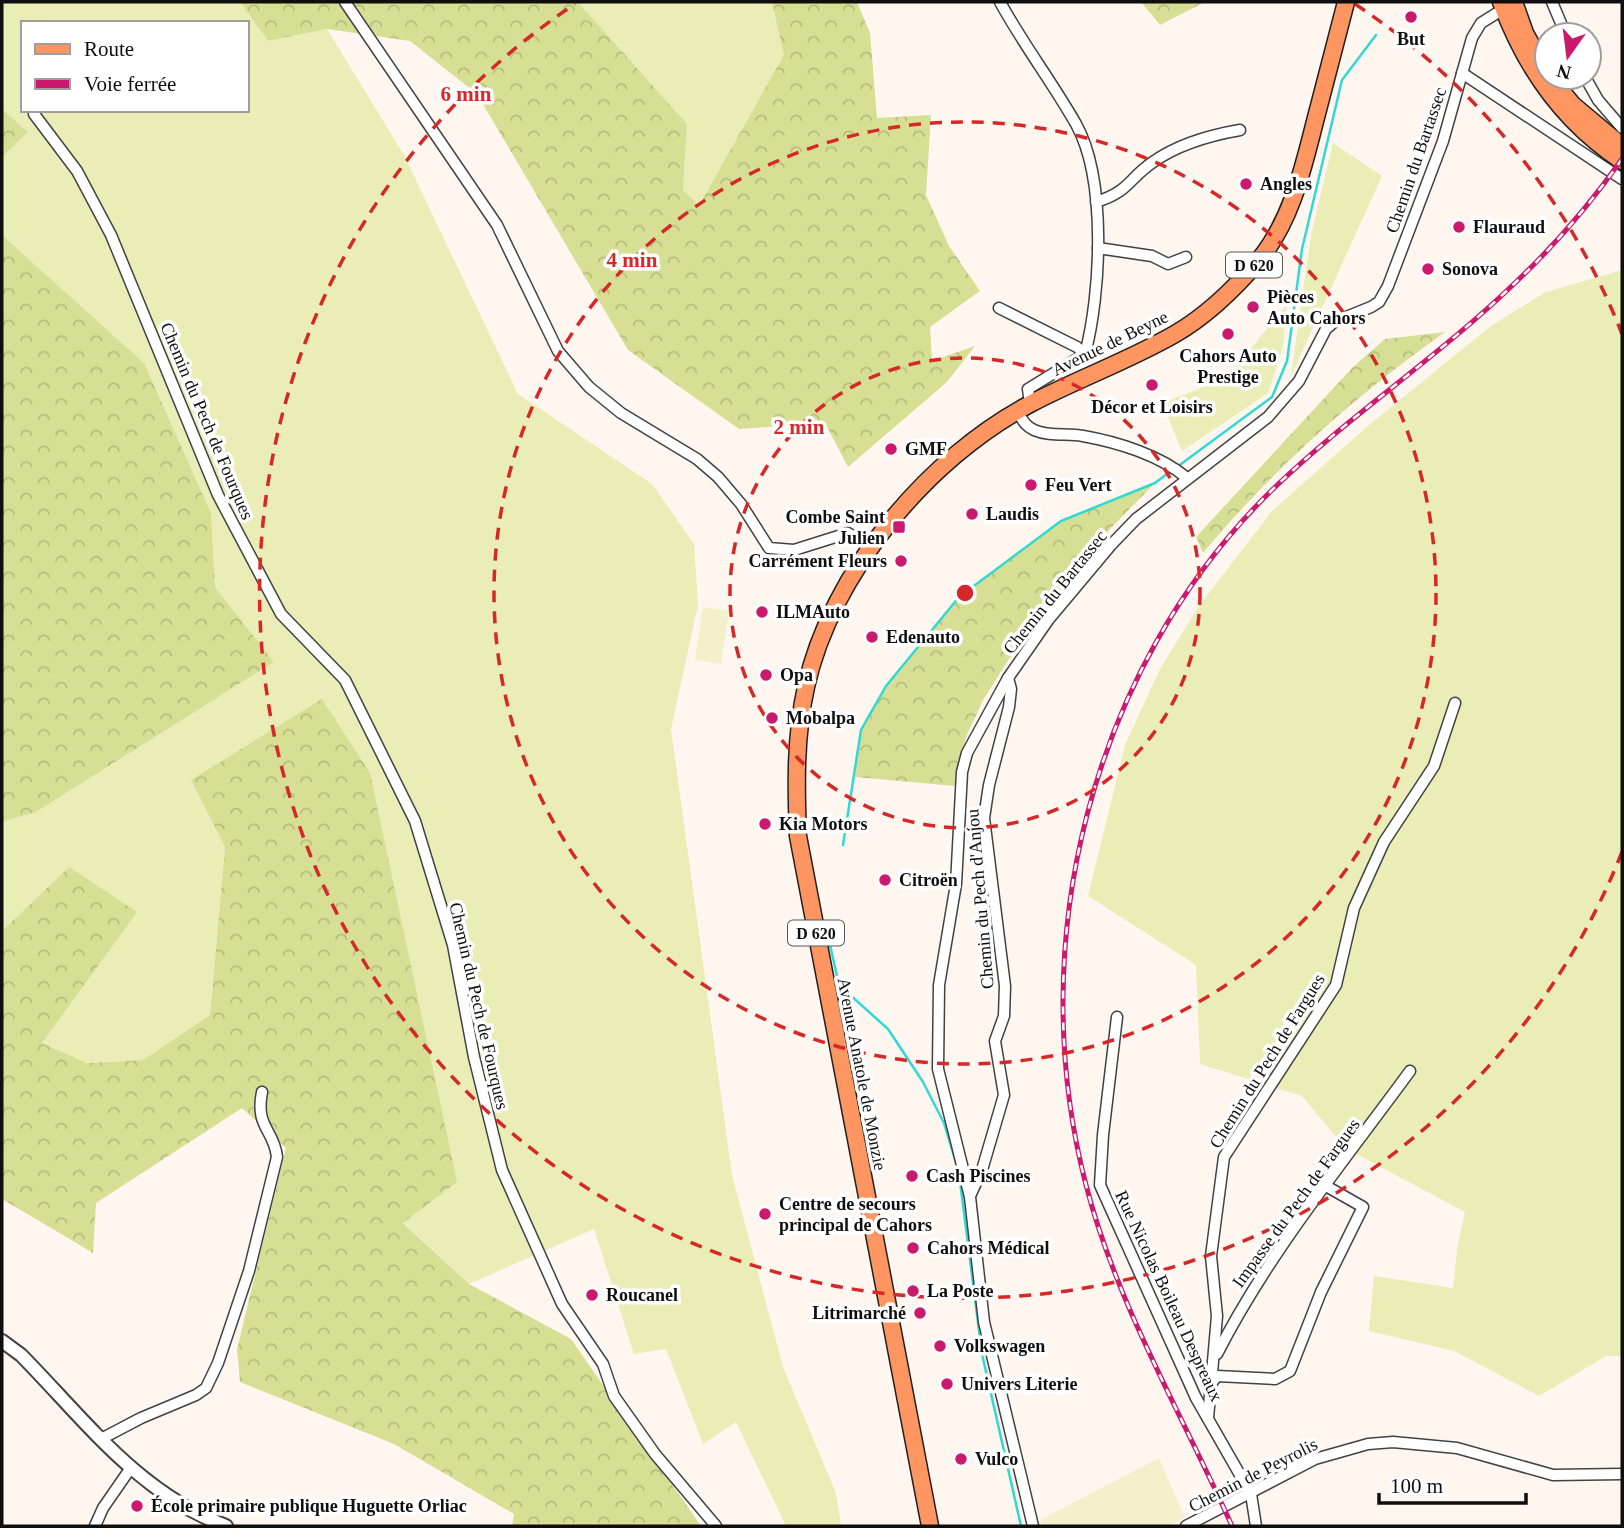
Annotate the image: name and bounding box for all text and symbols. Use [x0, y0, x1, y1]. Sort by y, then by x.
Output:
marker: But [1403, 9, 1419, 25]
legend [21, 21, 248, 112]
north arrow [1533, 21, 1603, 91]
place label: But [1397, 29, 1425, 49]
text: Route [84, 37, 134, 61]
text: N [1555, 60, 1573, 84]
text: Voie ferrée [84, 72, 176, 96]
text: 6 min [441, 82, 492, 106]
street label: Chemin du Bartassec [1382, 84, 1450, 236]
place label: Angles [1260, 174, 1312, 194]
marker: Angles [1238, 176, 1254, 192]
place label: Flauraud [1473, 217, 1545, 237]
marker: Flauraud [1451, 219, 1467, 235]
text: 4 min [607, 248, 658, 272]
road number: D 620 [1226, 252, 1282, 278]
place label: Sonova [1442, 259, 1498, 279]
marker: Sonova [1420, 261, 1436, 277]
place label: Pièces Auto Cahors [1267, 287, 1366, 328]
marker: Pièces Auto Cahors [1245, 299, 1261, 315]
street label: Avenue de Beyne [1049, 306, 1171, 380]
street label: Chemin du Pech de Fourques [156, 320, 258, 522]
marker: Cahors Auto Prestige [1220, 326, 1236, 342]
place label: Cahors Auto Prestige [1179, 346, 1277, 387]
marker: Décor et Loisirs [1144, 377, 1160, 393]
place label: Décor et Loisirs [1091, 397, 1213, 417]
text: 2 min [774, 415, 825, 439]
place label: GMF [905, 439, 947, 459]
marker: GMF [883, 441, 899, 457]
place label: Feu Vert [1045, 475, 1112, 495]
marker: Feu Vert [1023, 477, 1039, 493]
place label: Laudis [986, 504, 1039, 524]
marker: Laudis [964, 506, 980, 522]
place label: Combe Saint Julien [785, 507, 885, 548]
marker: Combe Saint Julien [891, 519, 907, 535]
street label: Chemin du Bartassec [999, 526, 1111, 658]
place label: Carrément Fleurs [749, 551, 887, 571]
marker: Carrément Fleurs [893, 553, 909, 569]
centre of rings [953, 581, 977, 605]
place label: ILMAuto [776, 602, 850, 622]
marker: ILMAuto [754, 604, 770, 620]
place label: Edenauto [886, 627, 960, 647]
marker: Edenauto [864, 629, 880, 645]
place label: Opa [780, 665, 813, 685]
marker: Opa [758, 667, 774, 683]
place label: Mobalpa [786, 708, 855, 728]
marker: Mobalpa [764, 710, 780, 726]
street label: Chemin du Pech d'Anjou [962, 808, 998, 990]
place label: Kia Motors [779, 814, 867, 834]
marker: Kia Motors [757, 816, 773, 832]
place label: Citroën [899, 870, 958, 890]
marker: Citroën [877, 872, 893, 888]
street label: Chemin du Pech de Fourques [445, 900, 513, 1112]
road number: D 620 [788, 920, 844, 945]
street label: Chemin du Pech de Fargues [1205, 970, 1329, 1152]
street label: Avenue Anatole de Monzie [833, 976, 891, 1172]
street label: Impasse du Pech de Fargues [1228, 1115, 1364, 1291]
place label: Cash Piscines [926, 1166, 1031, 1186]
marker: Cash Piscines [904, 1168, 920, 1184]
street label: Rue Nicolas Boileau Despreaux [1111, 1187, 1227, 1405]
place label: Centre de secours principal de Cahors [779, 1194, 932, 1235]
marker: Centre de secours principal de Cahors [757, 1206, 773, 1222]
place label: Cahors Médical [927, 1238, 1049, 1258]
marker: Cahors Médical [905, 1240, 921, 1256]
place label: La Poste [927, 1281, 994, 1301]
marker: La Poste [905, 1283, 921, 1299]
place label: Roucanel [606, 1285, 678, 1305]
marker: Roucanel [584, 1287, 600, 1303]
place label: Litrimarché [812, 1303, 906, 1323]
marker: Litrimarché [912, 1305, 928, 1321]
place label: Volkswagen [954, 1336, 1045, 1356]
marker: Volkswagen [932, 1338, 948, 1354]
place label: Univers Literie [961, 1374, 1077, 1394]
marker: Univers Literie [939, 1376, 955, 1392]
street label: Chemin de Peyrolis [1185, 1434, 1321, 1516]
place label: Vulco [975, 1449, 1018, 1469]
marker: Vulco [953, 1451, 969, 1467]
scale bar [1379, 1462, 1526, 1506]
text: 100 m [1390, 1474, 1443, 1498]
place label: École primaire publique Huguette Orliac [151, 1495, 467, 1516]
marker: École primaire publique Huguette Orliac [129, 1498, 145, 1514]

